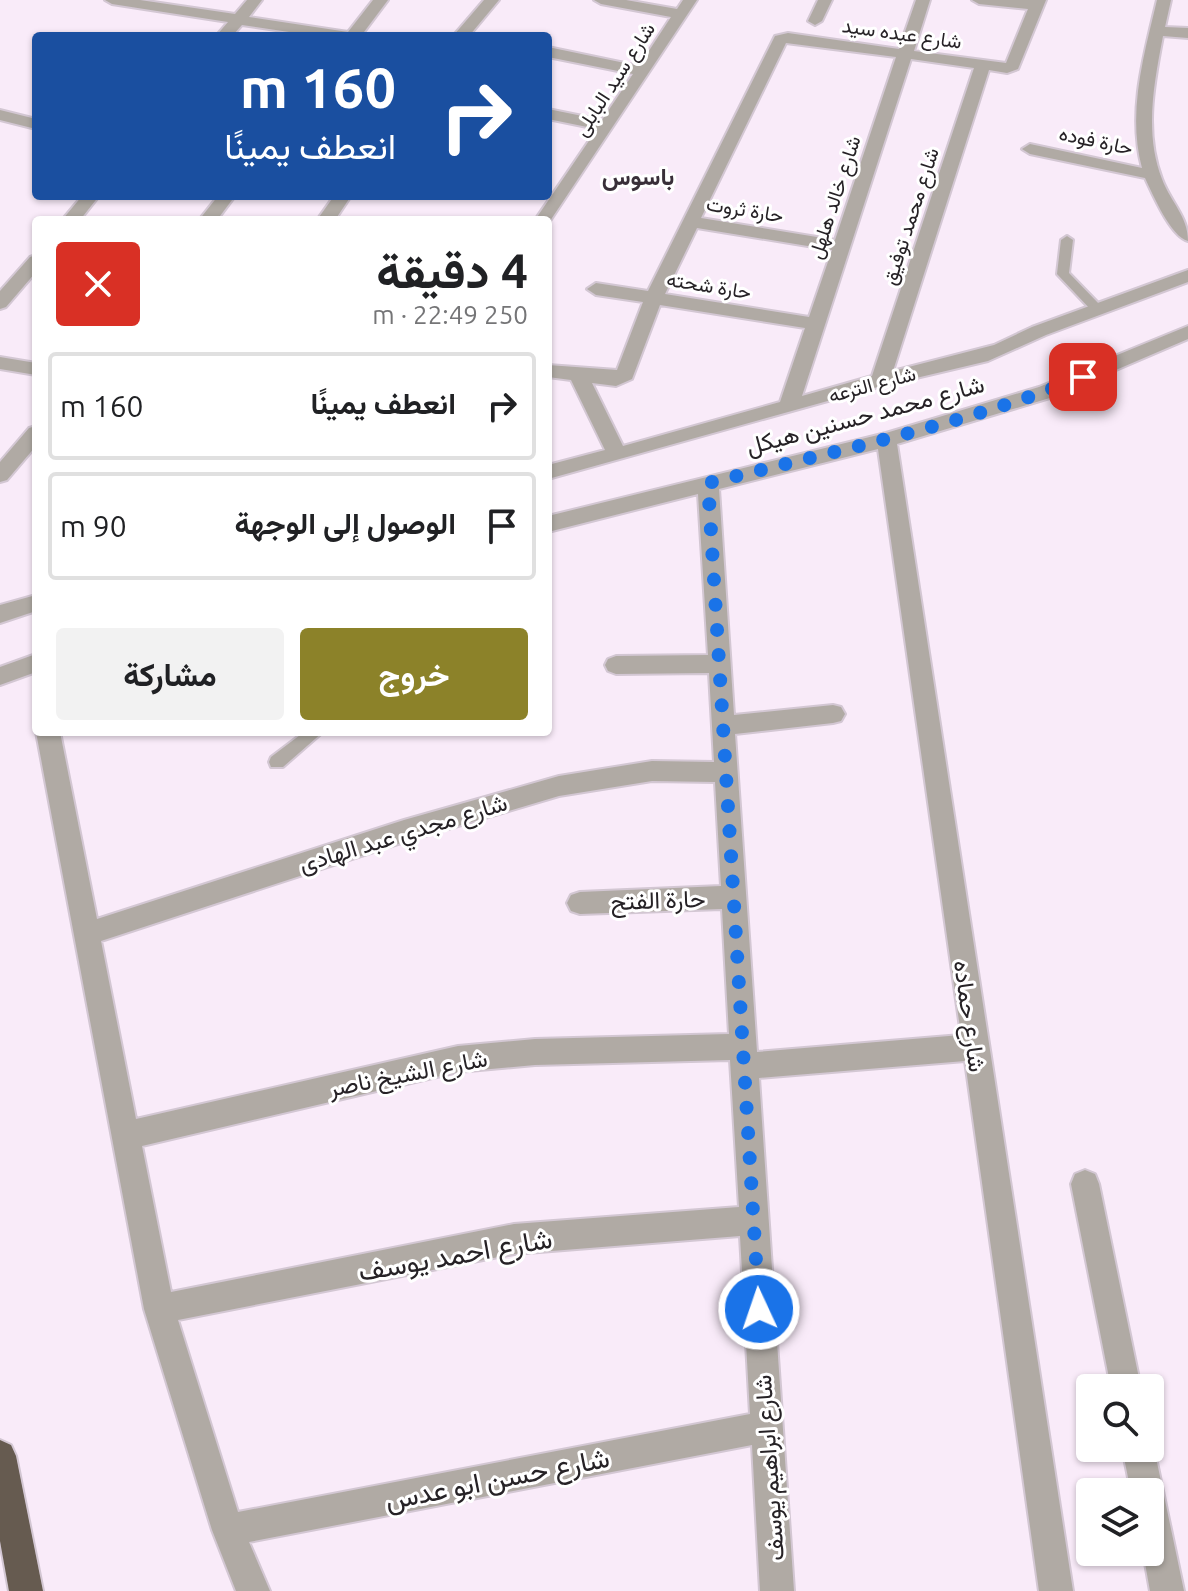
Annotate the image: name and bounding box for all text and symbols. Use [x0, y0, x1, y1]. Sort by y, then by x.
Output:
street label: شارع عبده سيد [840, 13, 963, 56]
street label: شارع سيد البابلى [569, 18, 662, 142]
text: 160 m [240, 56, 396, 119]
icon: right [424, 64, 528, 168]
street label: حارة فوده [1057, 121, 1135, 161]
text: انعطف يمينًا [224, 125, 396, 166]
street label: شارع خالد هلهل [803, 133, 868, 262]
street label: شارع محمد توفيق [877, 145, 946, 288]
district label: باسوس [602, 163, 674, 192]
street label: حارة ثروت [704, 192, 785, 228]
button: close [56, 242, 140, 326]
text: 4 دقيقة [376, 243, 528, 297]
street label: حارة شحته [665, 267, 753, 305]
text: 250 m · 22:49 [372, 300, 528, 329]
pin [1049, 343, 1117, 411]
icon: arrive [1061, 355, 1105, 399]
street label: شارع الترعه [826, 361, 919, 410]
street label: شارع محمد حسنين هيكل [743, 370, 988, 463]
icon: right [480, 384, 524, 428]
text: انعطف يمينًا [311, 386, 456, 420]
text: 160 m [60, 389, 144, 423]
icon: arrive [480, 504, 524, 548]
text: الوصول إلى الوجهة [234, 506, 456, 540]
text: 90 m [60, 509, 127, 543]
button: مشاركة [56, 628, 284, 720]
button: خروج [300, 628, 528, 720]
street label: شارع مجدي عبد الهادى [296, 788, 512, 883]
street label: حارة الفتح [610, 885, 706, 919]
street label: شارع حماده [946, 958, 991, 1074]
street label: شارع الشيخ ناصر [325, 1044, 490, 1106]
street label: شارع احمد يوسف [356, 1222, 555, 1290]
position arrow [717, 1267, 801, 1351]
street label: شارع ابراهيم يوسف [749, 1374, 792, 1562]
map controls [1076, 1374, 1164, 1566]
button: search [1076, 1374, 1164, 1462]
street label: شارع حسن ابو عدس [382, 1441, 613, 1519]
button: layers [1076, 1478, 1164, 1566]

